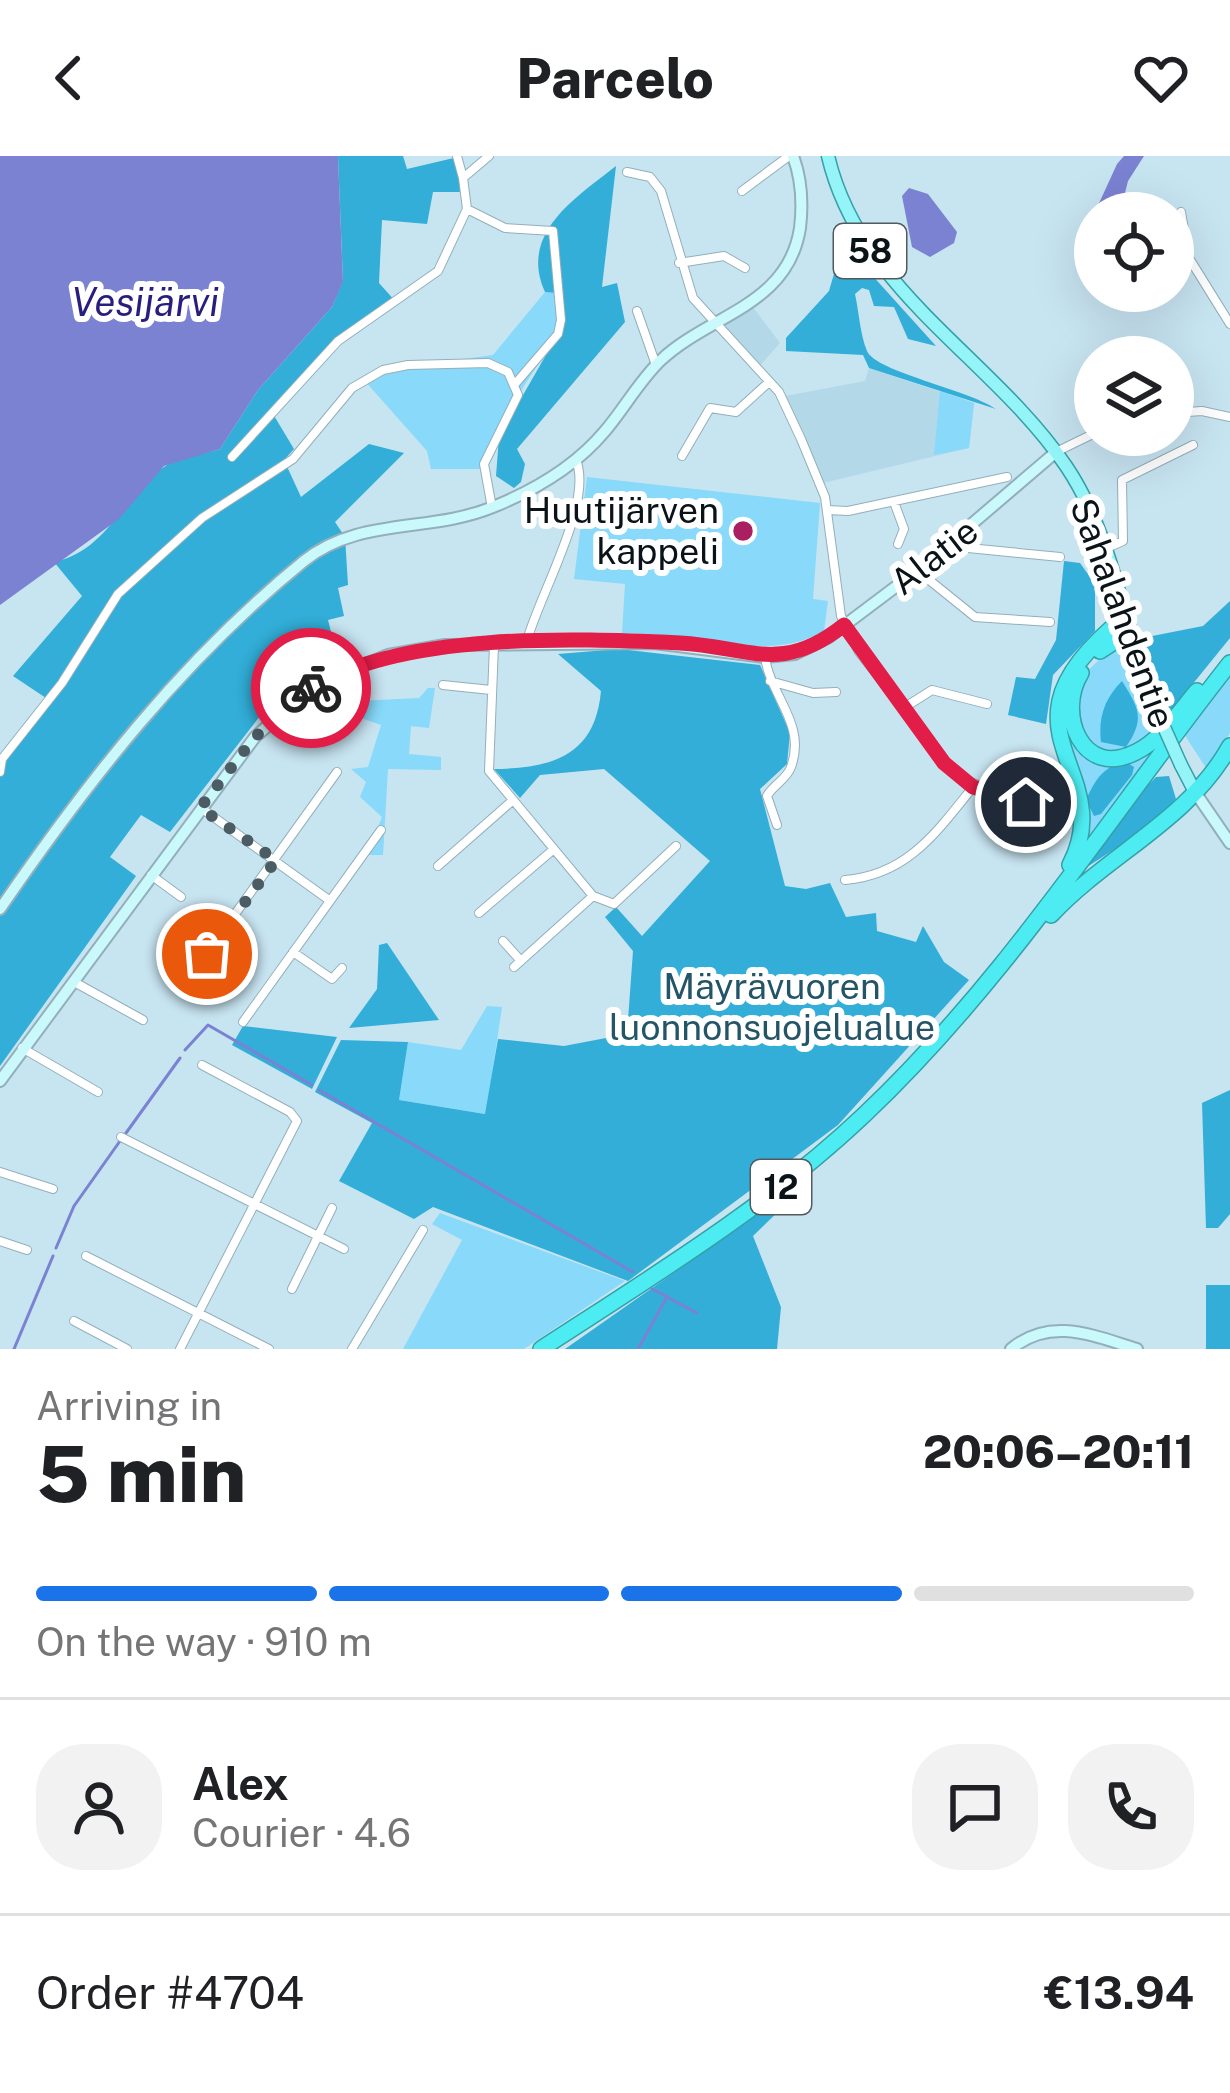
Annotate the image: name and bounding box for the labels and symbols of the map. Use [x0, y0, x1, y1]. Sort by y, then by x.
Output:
road number: 58 [834, 224, 906, 278]
water label: Vesijärvi [71, 279, 219, 325]
place label: Huutijärven kappeli [524, 489, 719, 572]
street label: Sahalahdentie [1062, 493, 1184, 733]
street label: Alatie [882, 509, 986, 603]
marker: Huutijärven kappeli [730, 518, 756, 544]
courier [251, 628, 371, 748]
pin [975, 751, 1077, 853]
pin [156, 903, 258, 1005]
park label: Mäyrävuoren luonnonsuojelualue [609, 965, 935, 1048]
road number: 12 [751, 1160, 811, 1214]

